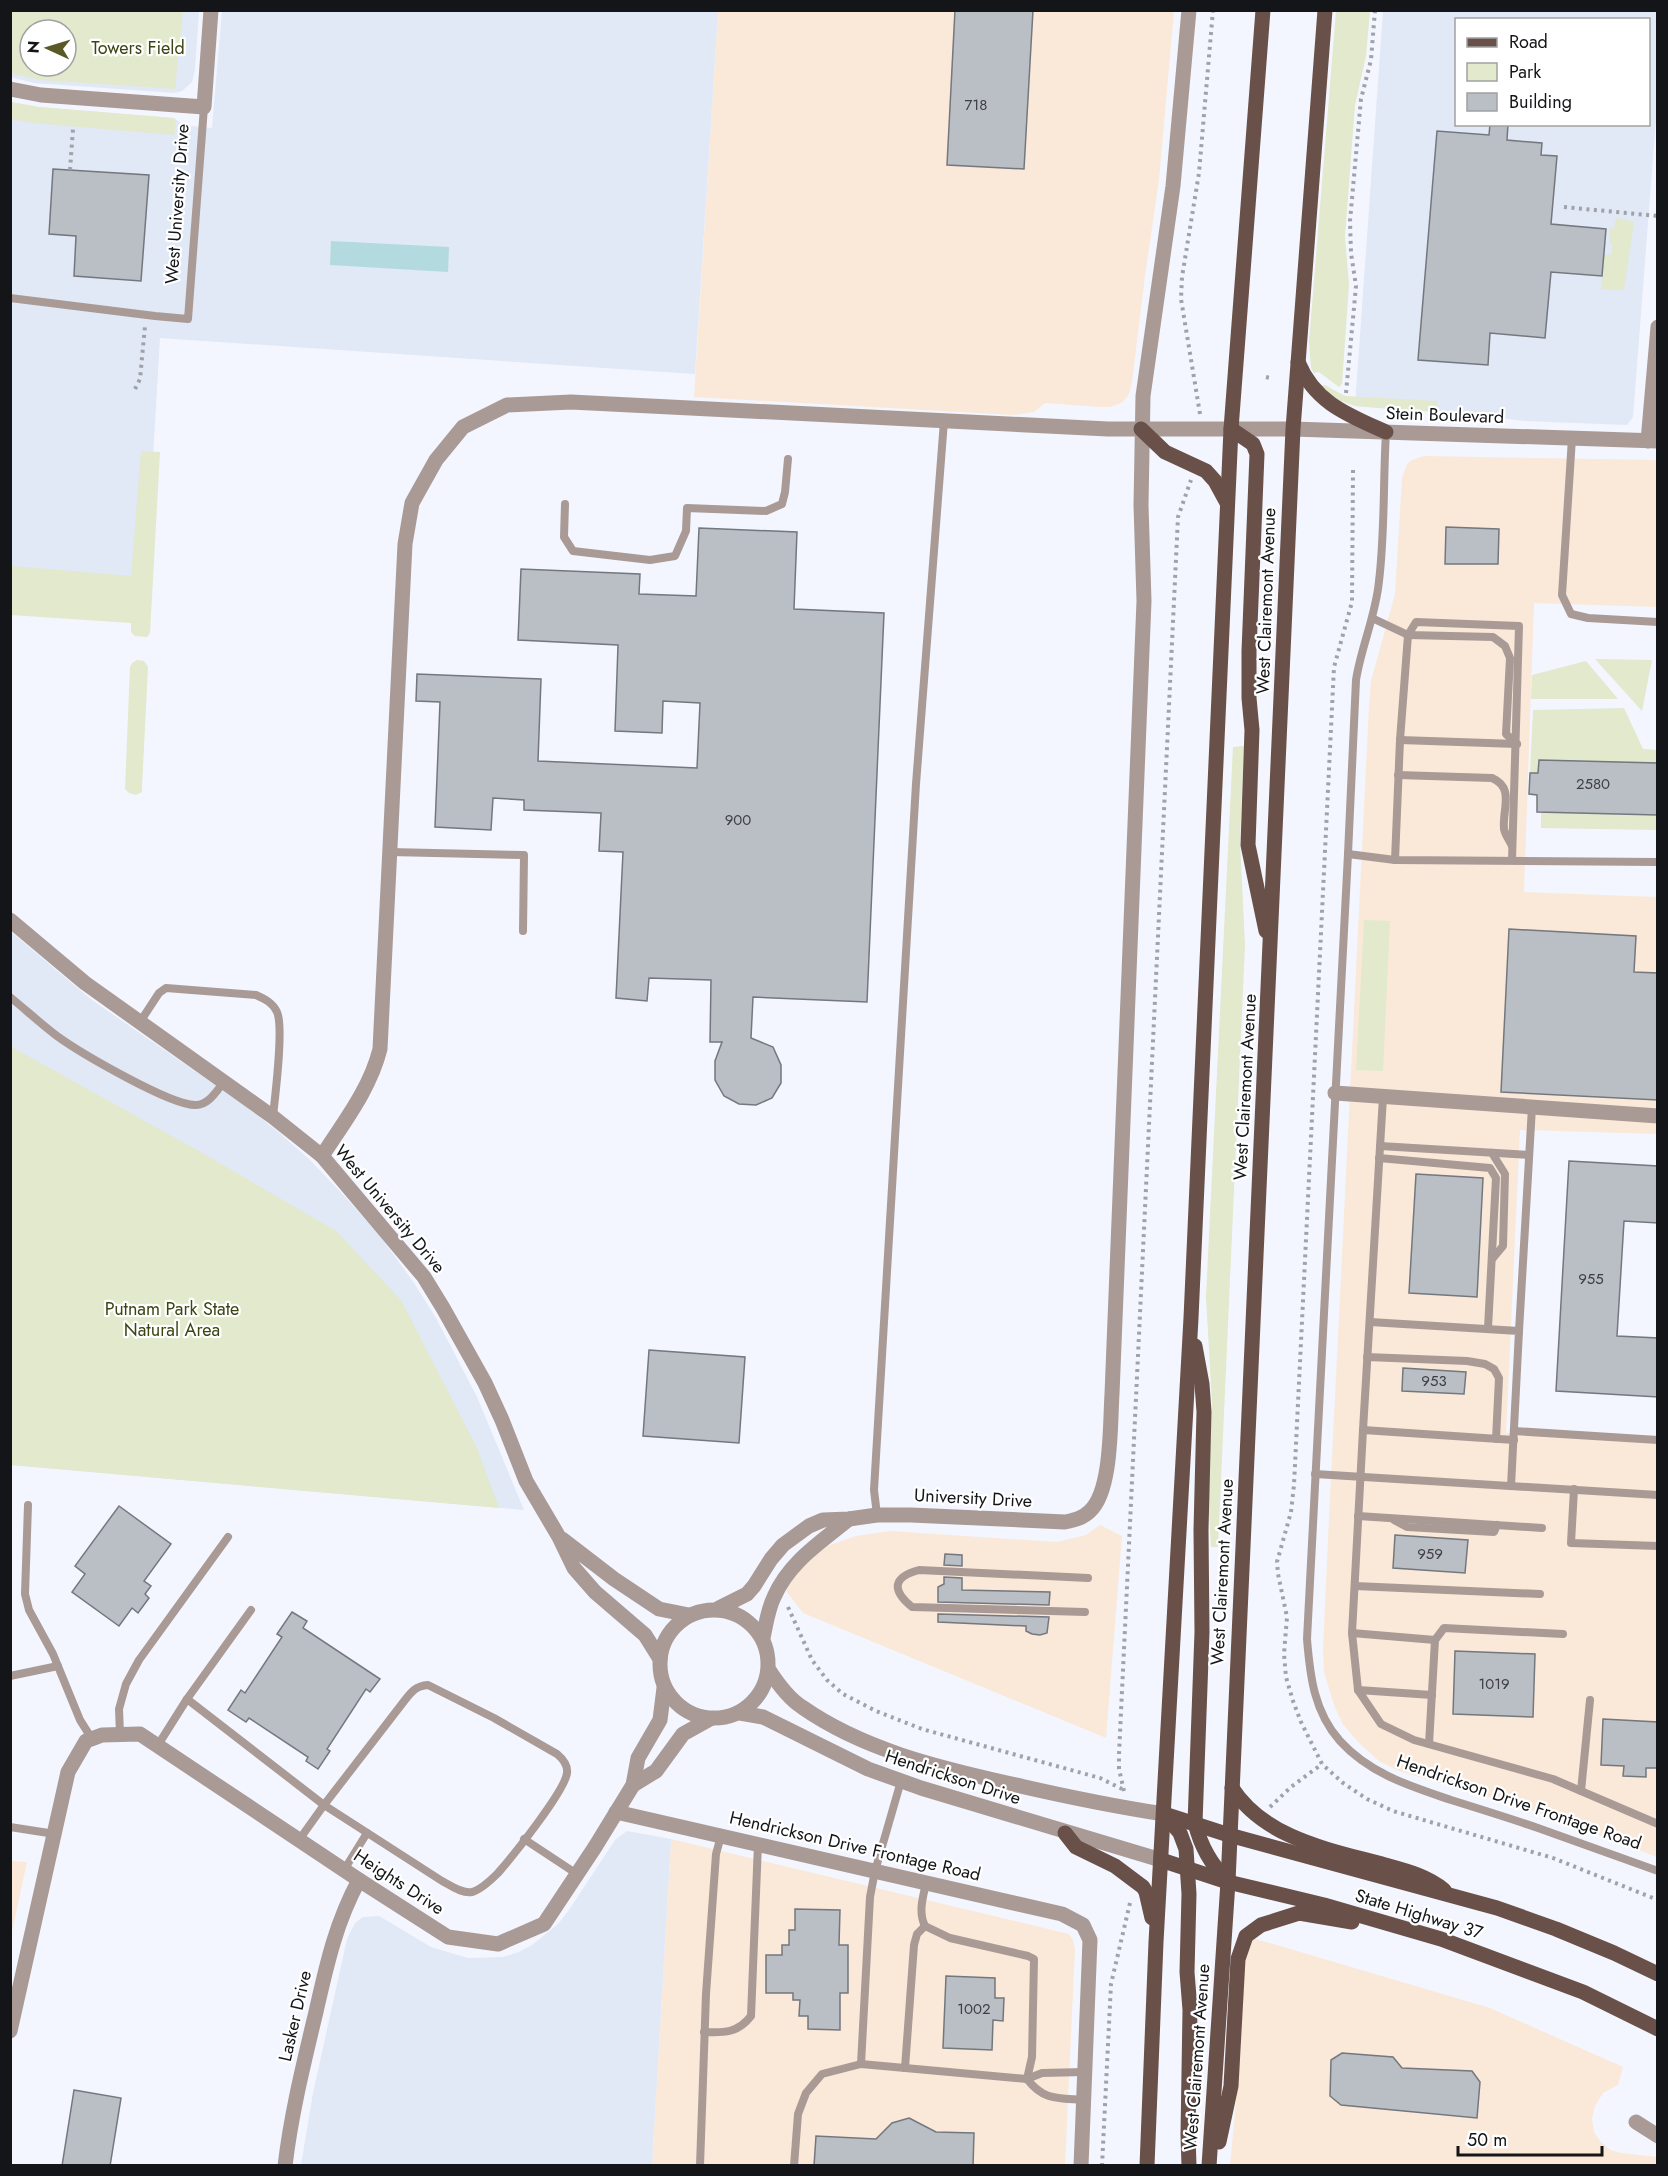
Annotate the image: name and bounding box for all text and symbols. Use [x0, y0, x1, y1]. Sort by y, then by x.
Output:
north arrow [18, 18, 78, 78]
legend [1455, 18, 1650, 126]
text: Road [1509, 29, 1548, 55]
park label: Towers Field [91, 35, 185, 61]
text: N [22, 40, 45, 54]
text: Park [1509, 59, 1541, 85]
text: Building [1509, 89, 1572, 115]
house number: 718 [965, 94, 987, 116]
street label: West University Drive [158, 123, 196, 285]
street label: Stein Boulevard [1385, 400, 1505, 430]
street label: West Clairemont Avenue [1250, 507, 1282, 695]
house number: 2580 [1576, 773, 1610, 795]
house number: 900 [725, 809, 751, 831]
street label: West Clairemont Avenue [1227, 993, 1263, 1181]
street label: West University Drive [328, 1139, 452, 1279]
house number: 955 [1578, 1268, 1604, 1290]
park label: Putnam Park State Natural Area [105, 1296, 239, 1343]
house number: 953 [1421, 1370, 1447, 1392]
street label: West Clairemont Avenue [1204, 1478, 1240, 1666]
street label: University Drive [913, 1482, 1033, 1514]
house number: 959 [1417, 1543, 1443, 1565]
house number: 1019 [1478, 1673, 1510, 1695]
street label: Hendrickson Drive [882, 1743, 1024, 1811]
street label: Hendrickson Drive Frontage Road [1393, 1748, 1645, 1856]
street label: Hendrickson Drive Frontage Road [727, 1804, 983, 1888]
street label: Heights Drive [349, 1843, 449, 1921]
street label: State Highway 37 [1352, 1882, 1487, 1946]
street label: West Clairemont Avenue [1178, 1963, 1216, 2151]
street label: Lasker Drive [272, 1968, 318, 2064]
house number: 1002 [957, 1998, 991, 2020]
scale bar [1458, 2119, 1602, 2157]
text: 50 m [1467, 2127, 1507, 2153]

